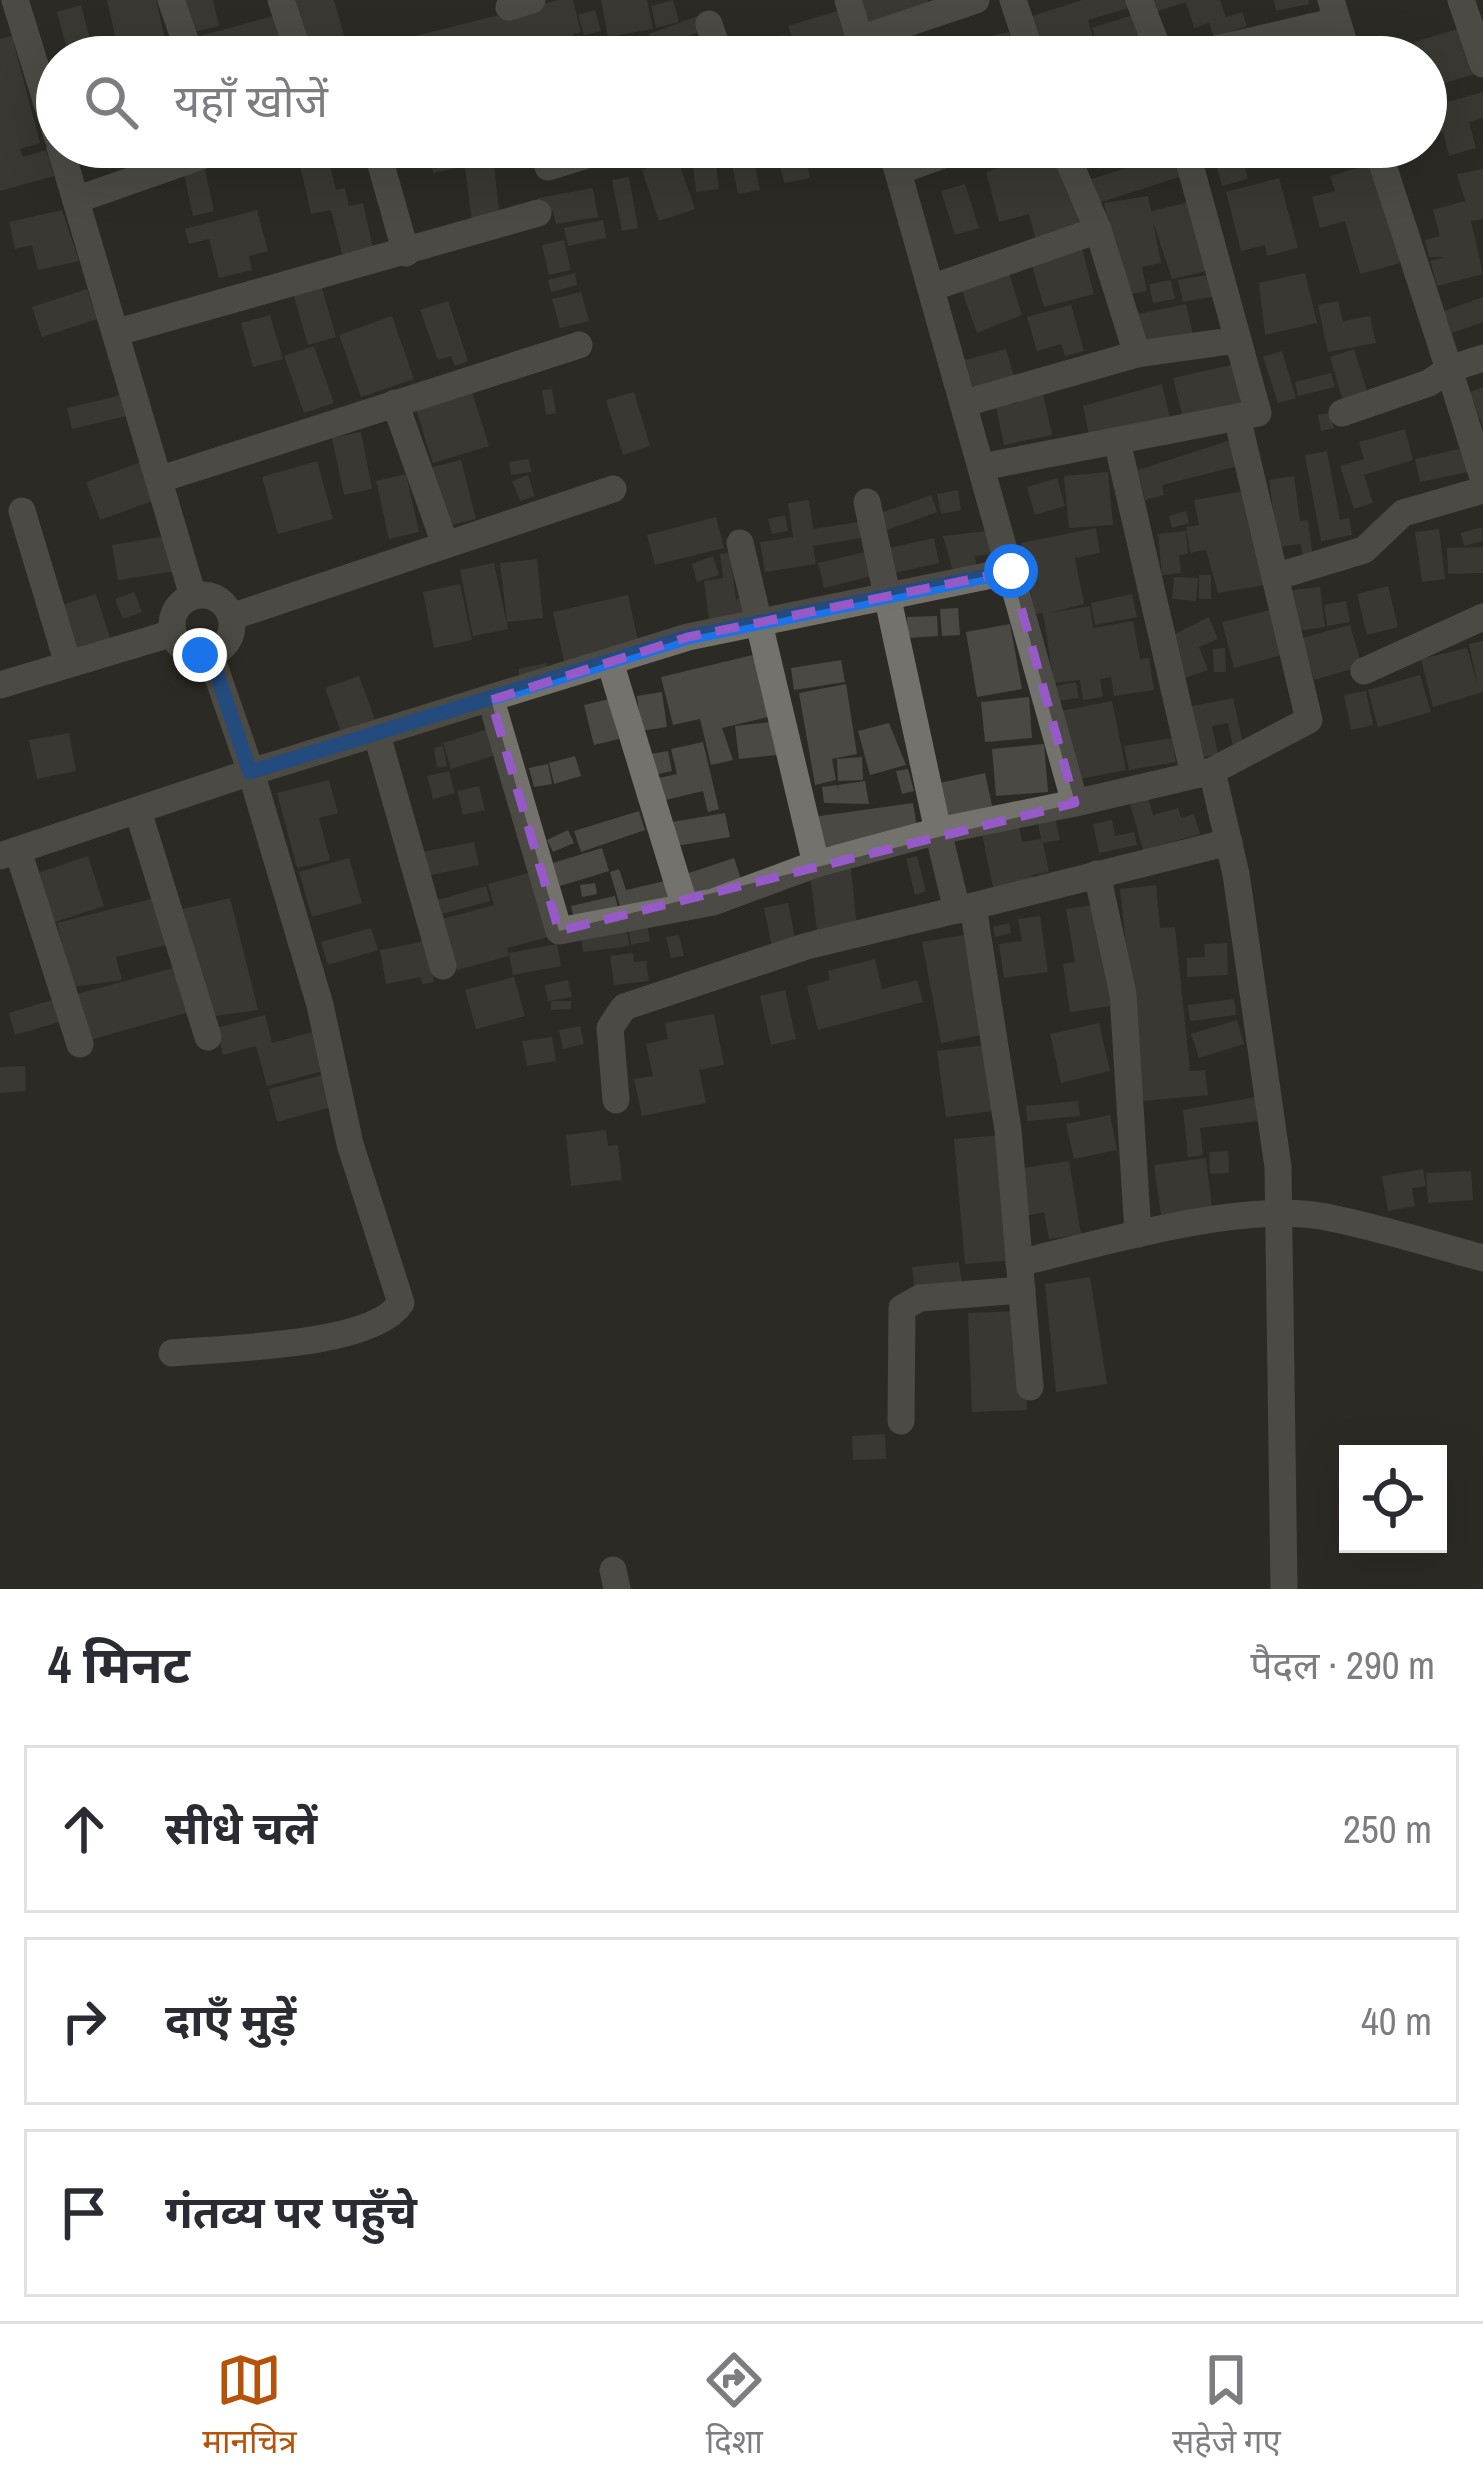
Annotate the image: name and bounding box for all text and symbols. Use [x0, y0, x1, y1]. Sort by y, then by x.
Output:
search box [36, 36, 1447, 168]
icon: search [78, 69, 144, 135]
text: यहाँ खोजें [174, 70, 328, 131]
route start [984, 544, 1038, 598]
route end [173, 628, 227, 682]
map controls [1339, 1445, 1447, 1553]
button: locate [1339, 1445, 1447, 1553]
text: 4 मिनट [48, 1630, 190, 1699]
text: पैदल · 290 m [1250, 1639, 1435, 1691]
icon: ahead [51, 1796, 117, 1862]
text: सीधे चलें [165, 1797, 317, 1858]
text: 250 m [1343, 1803, 1432, 1855]
icon: right [51, 1988, 117, 2054]
text: दाएँ मुड़ें [165, 1989, 296, 2050]
text: 40 m [1361, 1995, 1432, 2047]
icon: arrive [51, 2180, 117, 2246]
text: गंतव्य पर पहुँचे [165, 2181, 417, 2242]
tab: मानचित्र [202, 2347, 297, 2466]
tab: दिशा [701, 2347, 767, 2466]
tab: सहेजे गए [1172, 2347, 1281, 2466]

